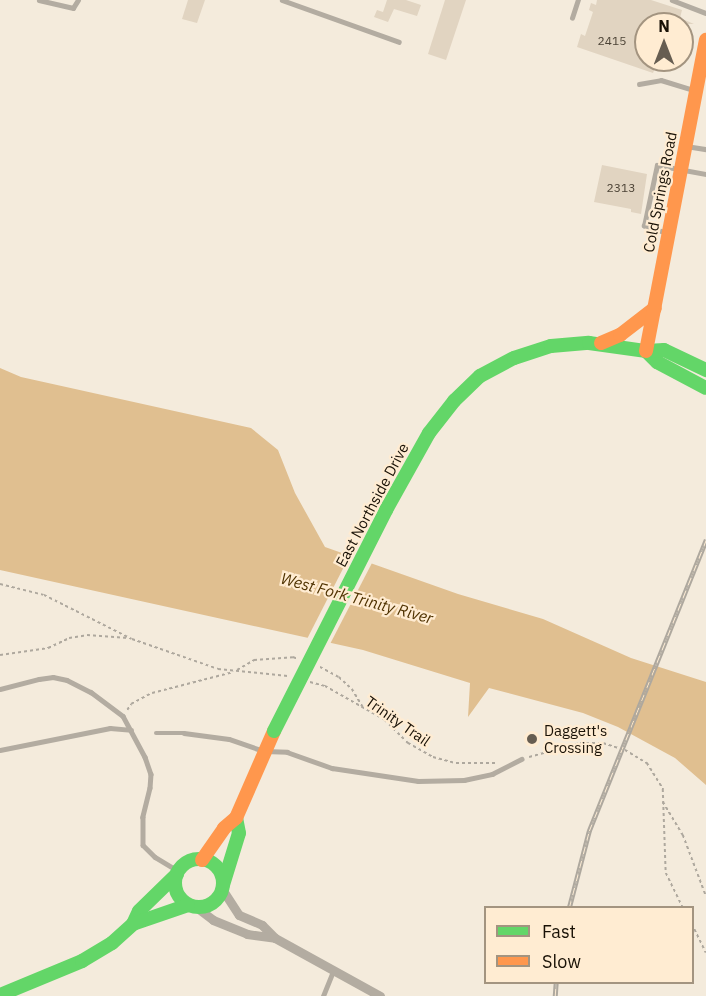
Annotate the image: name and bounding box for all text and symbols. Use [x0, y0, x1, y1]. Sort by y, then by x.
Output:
north arrow [634, 12, 694, 72]
text: N [658, 16, 670, 36]
house number: 2415 [598, 34, 626, 48]
street label: Cold Springs Road [639, 130, 681, 254]
house number: 2313 [607, 181, 635, 195]
street label: East Northside Drive [332, 440, 412, 570]
water label: West Fork Trinity River [279, 568, 435, 628]
street label: Trinity Trail [362, 692, 434, 750]
place label: Daggett's Crossing [544, 721, 607, 756]
marker: Daggett's Crossing [525, 732, 539, 746]
legend [484, 906, 694, 984]
text: Fast [542, 920, 576, 943]
text: Slow [542, 950, 581, 973]

